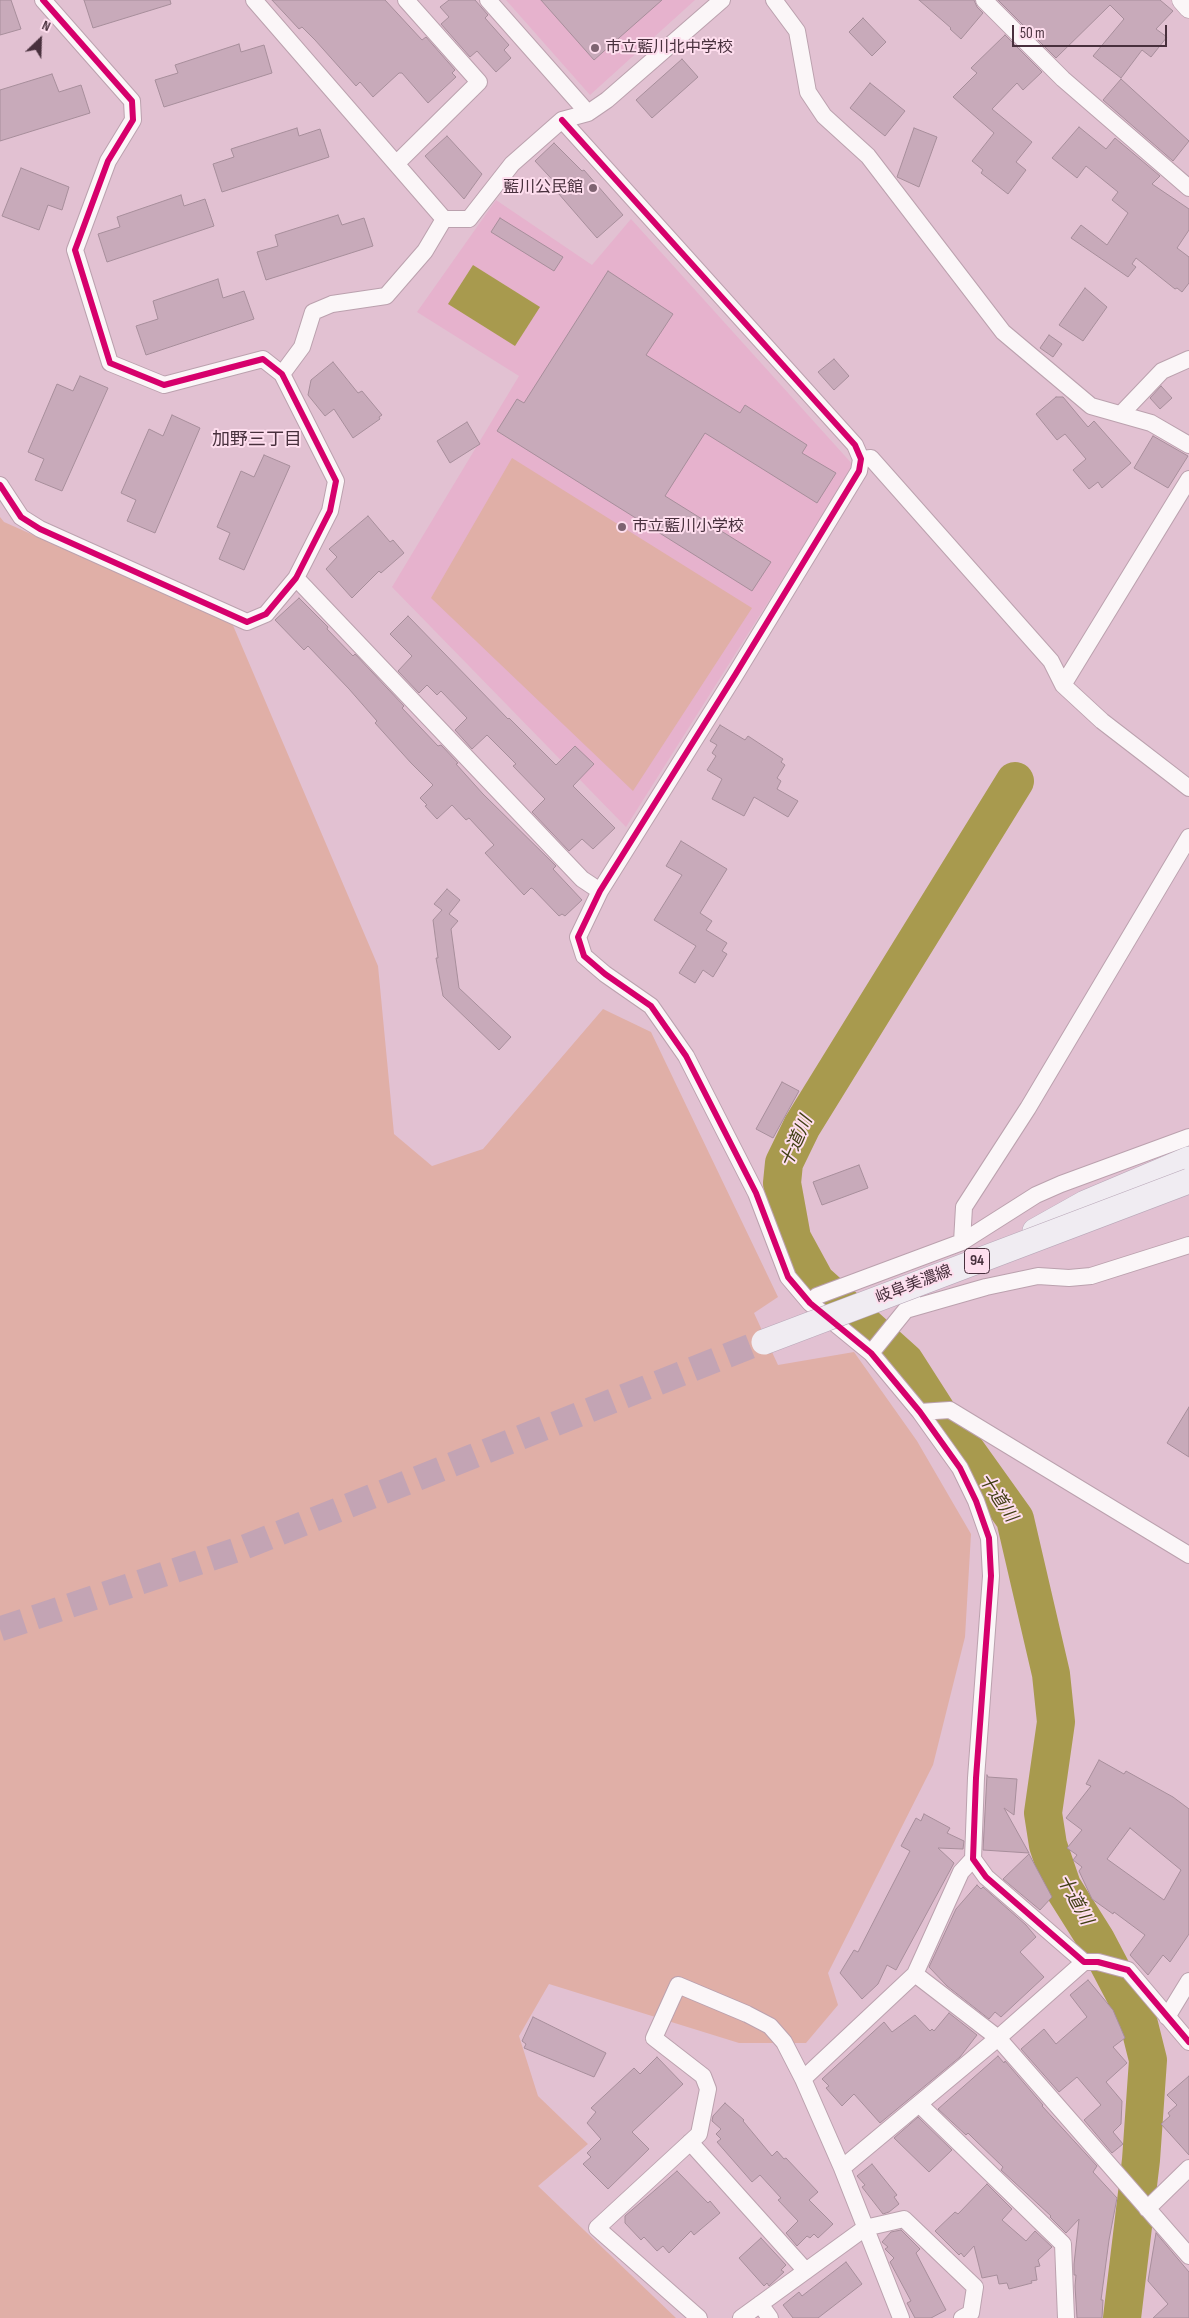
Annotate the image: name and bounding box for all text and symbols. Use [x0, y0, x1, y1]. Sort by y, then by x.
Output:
north arrow [15, 15, 65, 65]
scale bar [1014, 15, 1169, 47]
text: N [39, 17, 53, 35]
text: 50 m [1020, 24, 1045, 43]
place label: 市立藍川北中学校 [605, 38, 733, 58]
marker: 市立藍川北中学校 [589, 42, 601, 54]
place label: 藍川公民館 [503, 178, 583, 198]
marker: 藍川公民館 [587, 182, 599, 194]
district label: 加野三丁目 [212, 429, 302, 451]
place label: 市立藍川小学校 [632, 517, 744, 537]
marker: 市立藍川小学校 [616, 521, 628, 533]
water label: 十道川 [776, 1113, 818, 1171]
road number: 94 [964, 1248, 990, 1274]
street label: 岐阜美濃線 [873, 1262, 955, 1308]
water label: 十道川 [973, 1470, 1021, 1526]
water label: 十道川 [1051, 1871, 1097, 1929]

